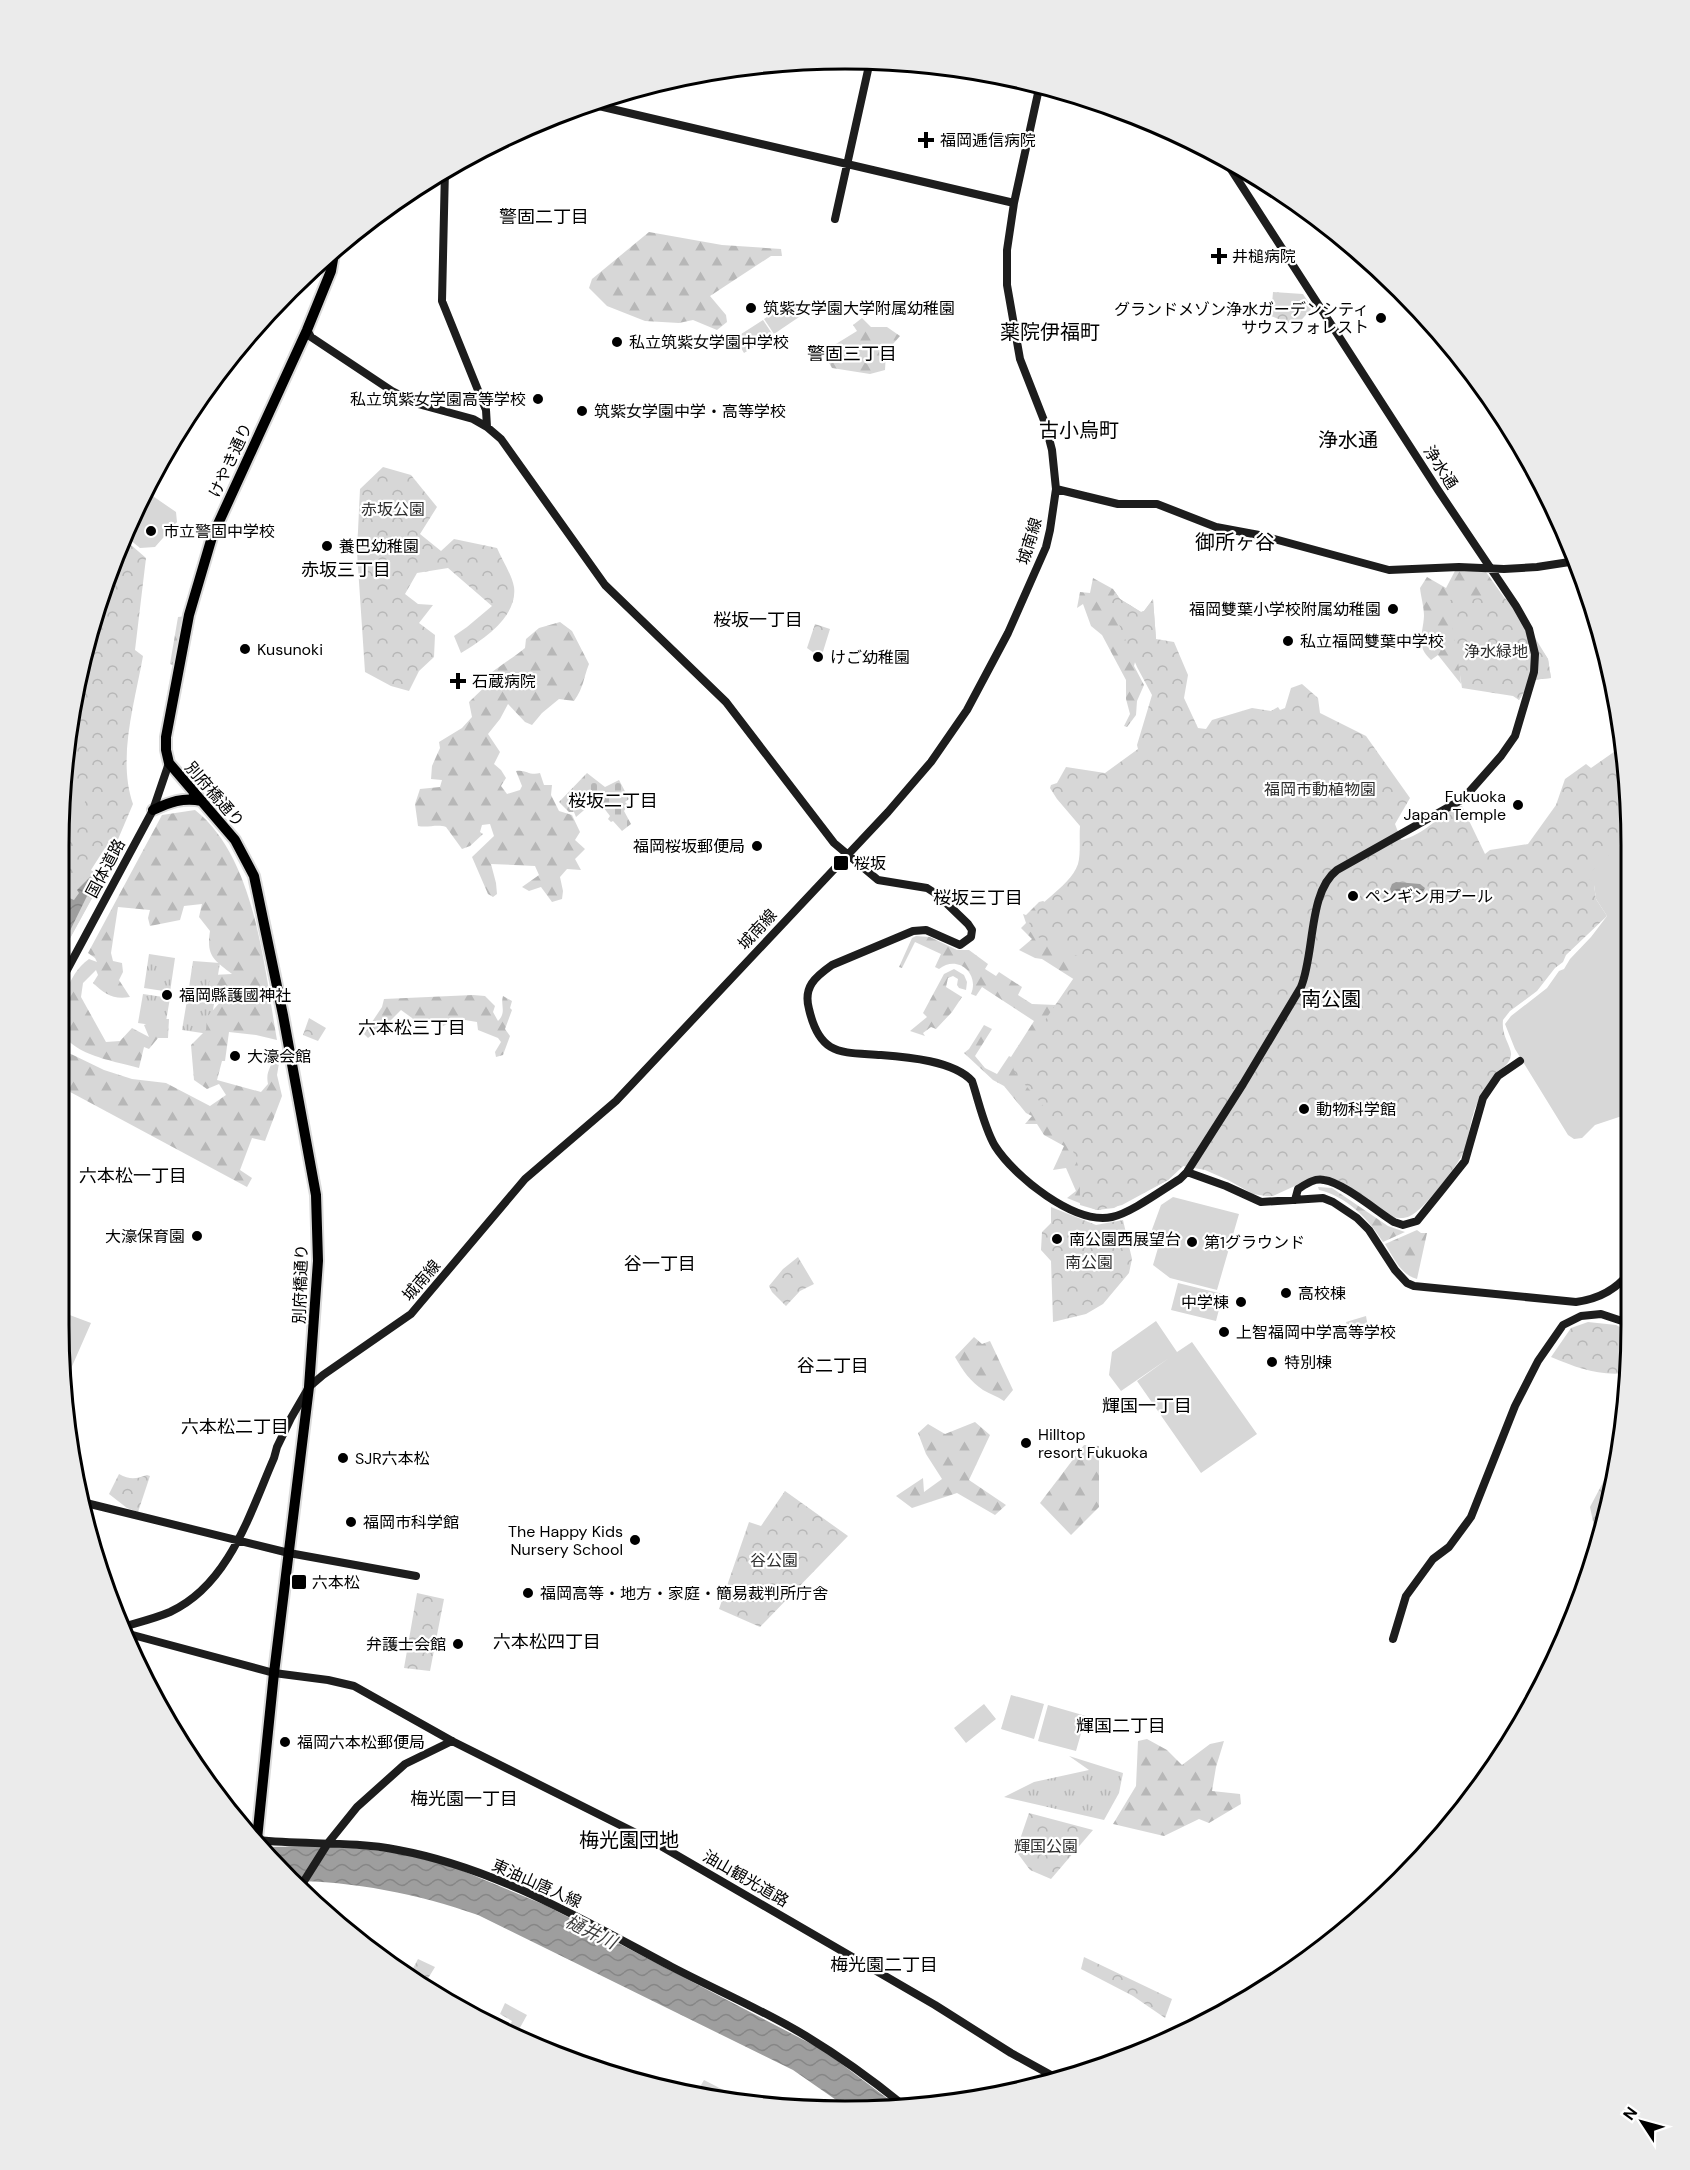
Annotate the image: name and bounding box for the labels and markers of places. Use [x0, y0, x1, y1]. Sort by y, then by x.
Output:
place label: 福岡逓信病院 [940, 130, 1036, 151]
marker: 福岡逓信病院 [917, 131, 935, 149]
place label: 井槌病院 [1232, 246, 1296, 267]
marker: 井槌病院 [1210, 247, 1228, 265]
place label: 筑紫女学園大学附属幼稚園 [763, 298, 955, 319]
place label: グランドメゾン浄水ガーデンシティ サウスフォレスト [1114, 299, 1369, 338]
marker: 筑紫女学園大学附属幼稚園 [744, 301, 758, 315]
marker: グランドメゾン浄水ガーデンシティ サウスフォレスト [1374, 311, 1388, 325]
place label: 私立筑紫女学園中学校 [629, 332, 789, 353]
marker: 私立筑紫女学園中学校 [610, 335, 624, 349]
place label: 私立筑紫女学園高等学校 [350, 389, 526, 410]
marker: 私立筑紫女学園高等学校 [531, 392, 545, 406]
place label: 筑紫女学園中学・高等学校 [594, 401, 786, 422]
marker: 筑紫女学園中学・高等学校 [575, 404, 589, 418]
place label: 市立警固中学校 [163, 521, 275, 542]
marker: 市立警固中学校 [144, 524, 158, 538]
place label: 養巴幼稚園 [339, 536, 419, 557]
marker: 養巴幼稚園 [320, 539, 334, 553]
place label: 福岡雙葉小学校附属幼稚園 [1189, 599, 1381, 620]
marker: 福岡雙葉小学校附属幼稚園 [1386, 602, 1400, 616]
place label: 私立福岡雙葉中学校 [1300, 631, 1444, 652]
marker: 私立福岡雙葉中学校 [1281, 634, 1295, 648]
place label: Kusunoki [257, 639, 323, 660]
marker: Kusunoki [238, 642, 252, 656]
place label: けご幼稚園 [830, 647, 910, 668]
marker: けご幼稚園 [811, 650, 825, 664]
place label: 石蔵病院 [472, 671, 536, 692]
marker: 石蔵病院 [449, 672, 467, 690]
place label: Fukuoka Japan Temple [1404, 786, 1506, 825]
marker: Fukuoka Japan Temple [1511, 798, 1525, 812]
place label: 福岡桜坂郵便局 [633, 836, 745, 857]
marker: 福岡桜坂郵便局 [750, 839, 764, 853]
place label: 桜坂 [854, 853, 886, 874]
marker: 桜坂 [832, 854, 850, 872]
place label: ペンギン用プール [1365, 886, 1493, 907]
marker: ペンギン用プール [1346, 889, 1360, 903]
place label: 福岡縣護國神社 [179, 985, 291, 1006]
marker: 福岡縣護國神社 [160, 988, 174, 1002]
place label: 大濠会館 [247, 1046, 311, 1067]
marker: 大濠会館 [228, 1049, 242, 1063]
place label: 動物科学館 [1316, 1099, 1396, 1120]
marker: 動物科学館 [1297, 1102, 1311, 1116]
place label: 大濠保育園 [105, 1226, 185, 1247]
marker: 大濠保育園 [190, 1229, 204, 1243]
place label: 南公園西展望台 [1069, 1229, 1181, 1250]
marker: 南公園西展望台 [1050, 1232, 1064, 1246]
place label: 第1グラウンド [1204, 1232, 1305, 1253]
marker: 第1グラウンド [1185, 1235, 1199, 1249]
place label: 高校棟 [1298, 1283, 1346, 1304]
marker: 高校棟 [1279, 1286, 1293, 1300]
place label: 中学棟 [1181, 1292, 1229, 1313]
marker: 中学棟 [1234, 1295, 1248, 1309]
place label: 上智福岡中学高等学校 [1236, 1322, 1396, 1343]
marker: 上智福岡中学高等学校 [1217, 1325, 1231, 1339]
place label: 特別棟 [1284, 1352, 1332, 1373]
marker: 特別棟 [1265, 1355, 1279, 1369]
place label: Hilltop resort Fukuoka [1038, 1424, 1148, 1463]
marker: Hilltop resort Fukuoka [1019, 1436, 1033, 1450]
place label: SJR六本松 [355, 1448, 430, 1469]
marker: SJR六本松 [336, 1451, 350, 1465]
place label: 福岡市科学館 [363, 1512, 459, 1533]
marker: 福岡市科学館 [344, 1515, 358, 1529]
place label: The Happy Kids Nursery School [508, 1521, 623, 1560]
marker: The Happy Kids Nursery School [628, 1533, 642, 1547]
place label: 六本松 [312, 1572, 360, 1593]
marker: 六本松 [290, 1573, 308, 1591]
place label: 福岡高等・地方・家庭・簡易裁判所庁舎 [540, 1583, 828, 1604]
marker: 福岡高等・地方・家庭・簡易裁判所庁舎 [521, 1586, 535, 1600]
place label: 弁護士会館 [366, 1634, 446, 1655]
marker: 弁護士会館 [451, 1637, 465, 1651]
place label: 福岡六本松郵便局 [297, 1732, 425, 1753]
marker: 福岡六本松郵便局 [278, 1735, 292, 1749]

